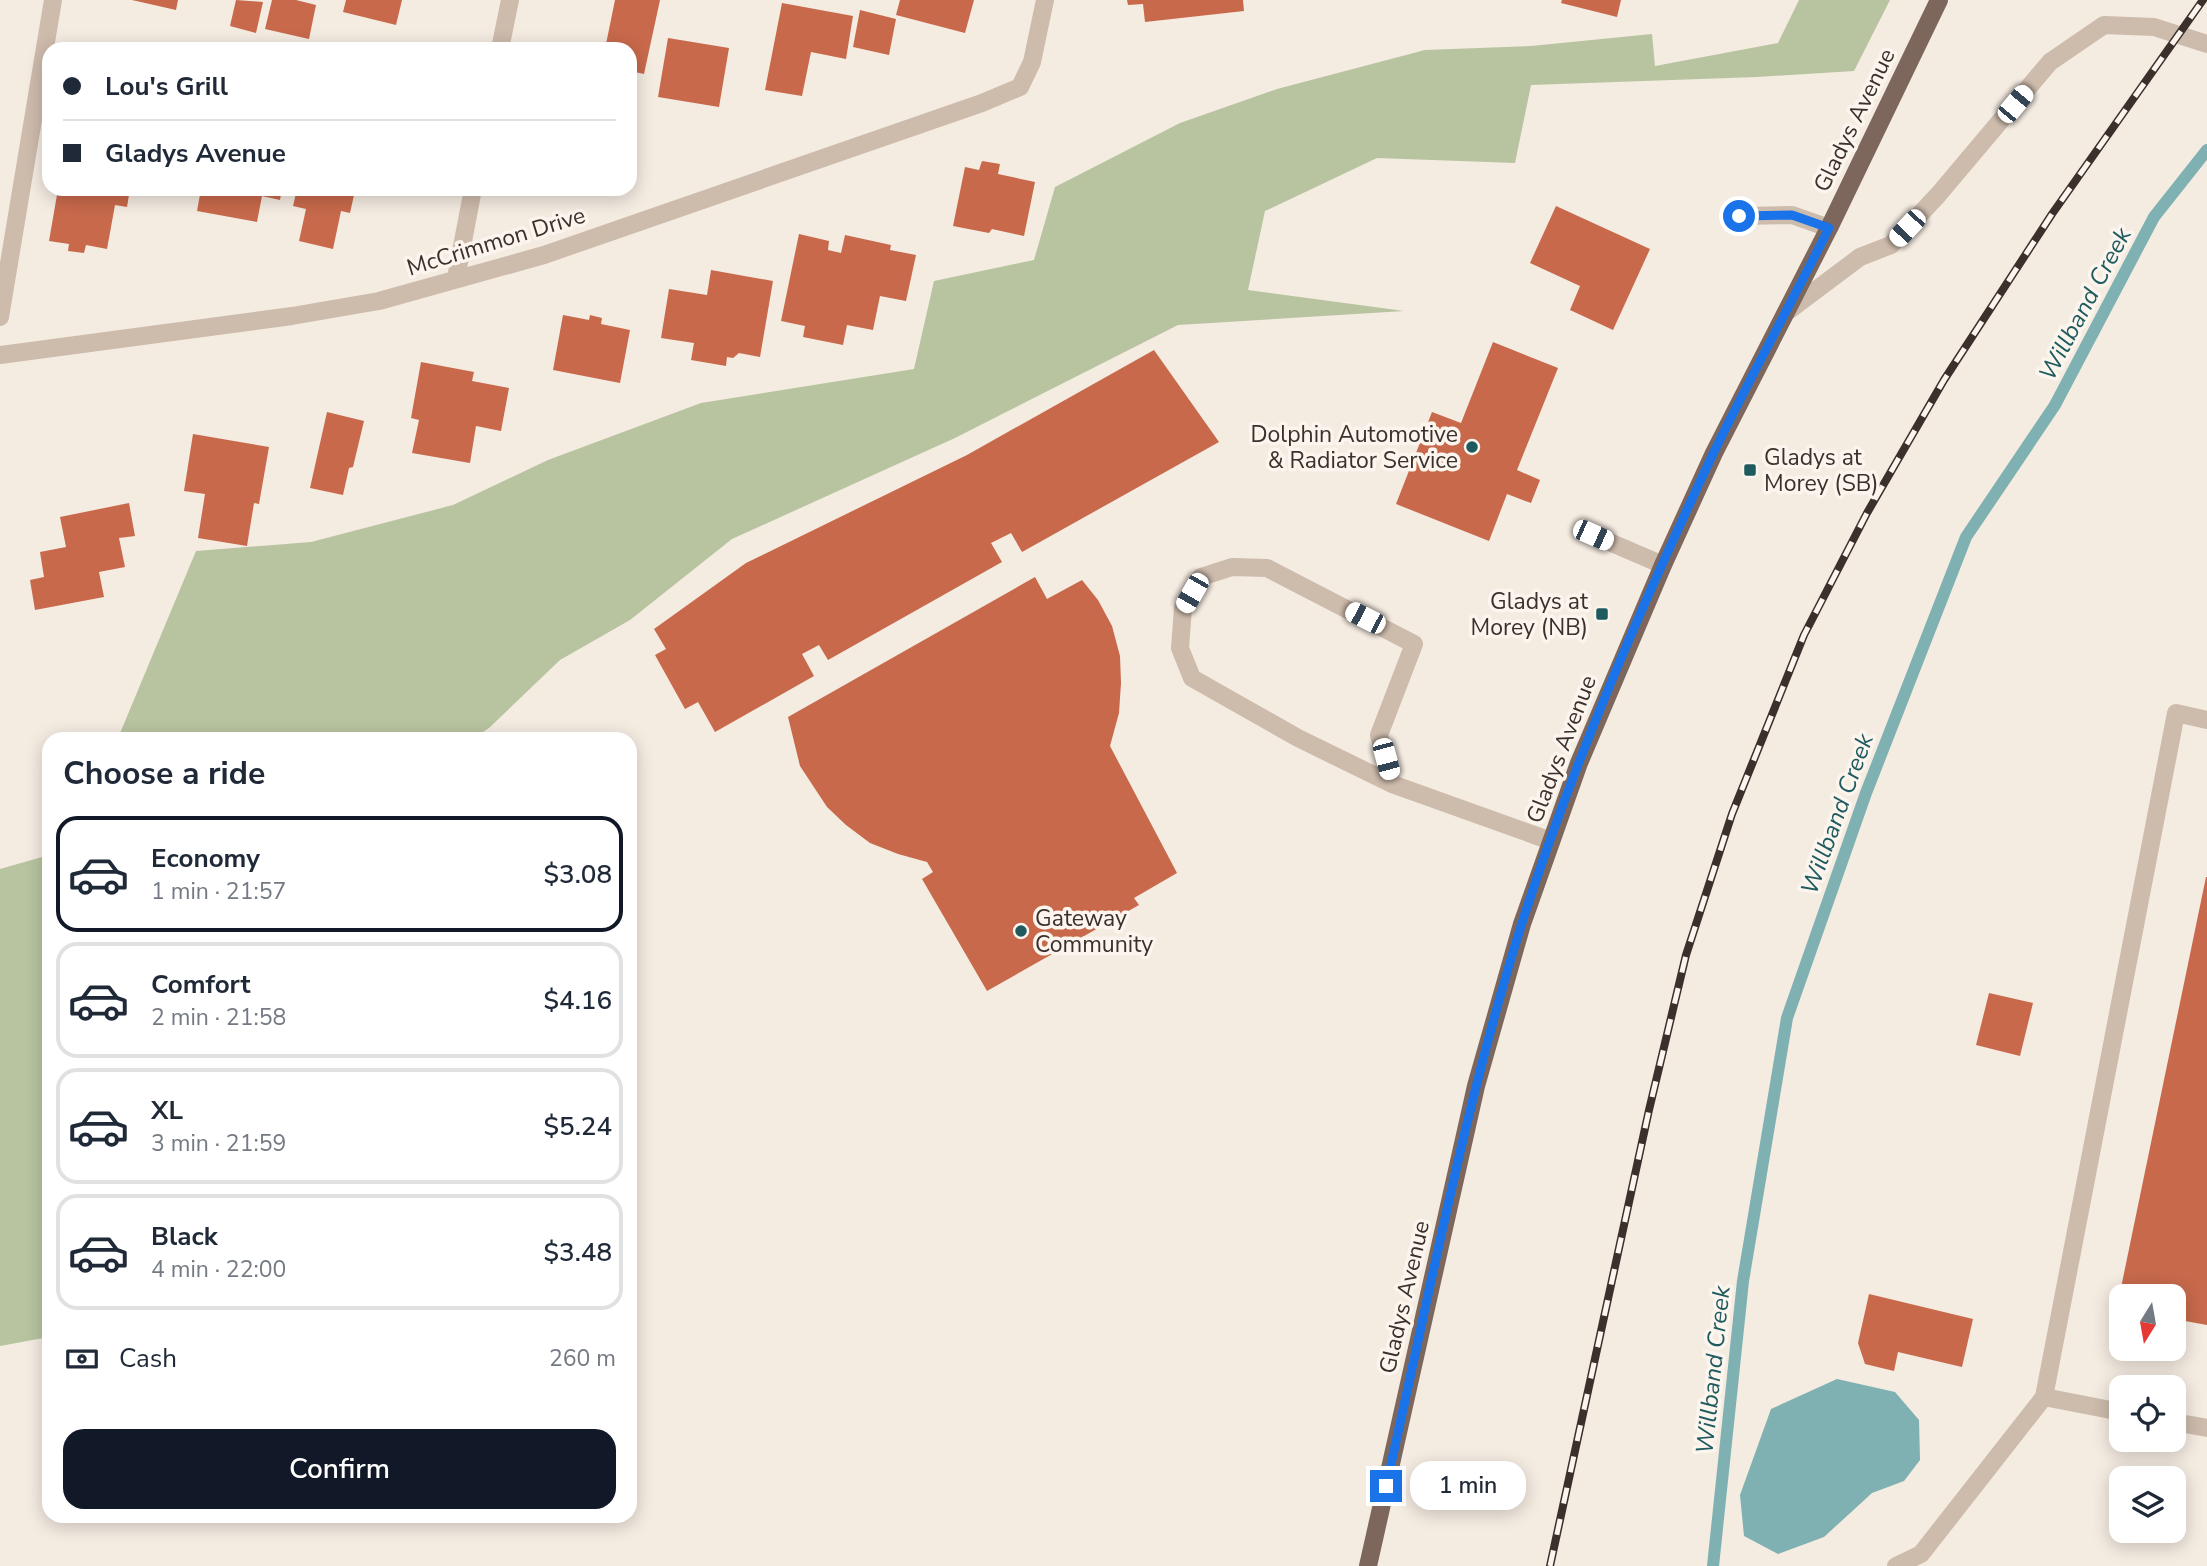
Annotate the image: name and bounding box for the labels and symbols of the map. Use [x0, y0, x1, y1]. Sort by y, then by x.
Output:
street label: Gladys Avenue [1806, 43, 1903, 197]
car [1994, 81, 2037, 127]
street label: McCrimmon Drive [403, 200, 589, 283]
route start [1723, 200, 1755, 232]
car [1885, 205, 1930, 251]
water label: Willband Creek [2031, 221, 2139, 386]
place label: Dolphin Automotive & Radiator Service [1251, 419, 1458, 476]
marker: Dolphin Automotive & Radiator Service [1464, 439, 1480, 455]
place label: Gladys at Morey (SB) [1764, 442, 1879, 499]
marker: Gladys at Morey (SB) [1742, 462, 1758, 478]
car [1570, 517, 1617, 553]
car [1173, 570, 1212, 616]
place label: Gladys at Morey (NB) [1470, 586, 1589, 643]
car [1342, 599, 1389, 637]
marker: Gladys at Morey (NB) [1594, 606, 1610, 622]
street label: Gladys Avenue [1519, 671, 1604, 828]
water label: Willband Creek [1793, 728, 1881, 899]
car [1371, 736, 1402, 782]
place label: Gateway Community [1035, 903, 1153, 960]
marker: Gateway Community [1013, 923, 1029, 939]
street label: Gladys Avenue [1372, 1218, 1437, 1377]
water label: Willband Creek [1688, 1283, 1738, 1456]
north arrow [2109, 1284, 2186, 1362]
callout: 1 min [1410, 1462, 1526, 1510]
route end [1370, 1470, 1402, 1502]

